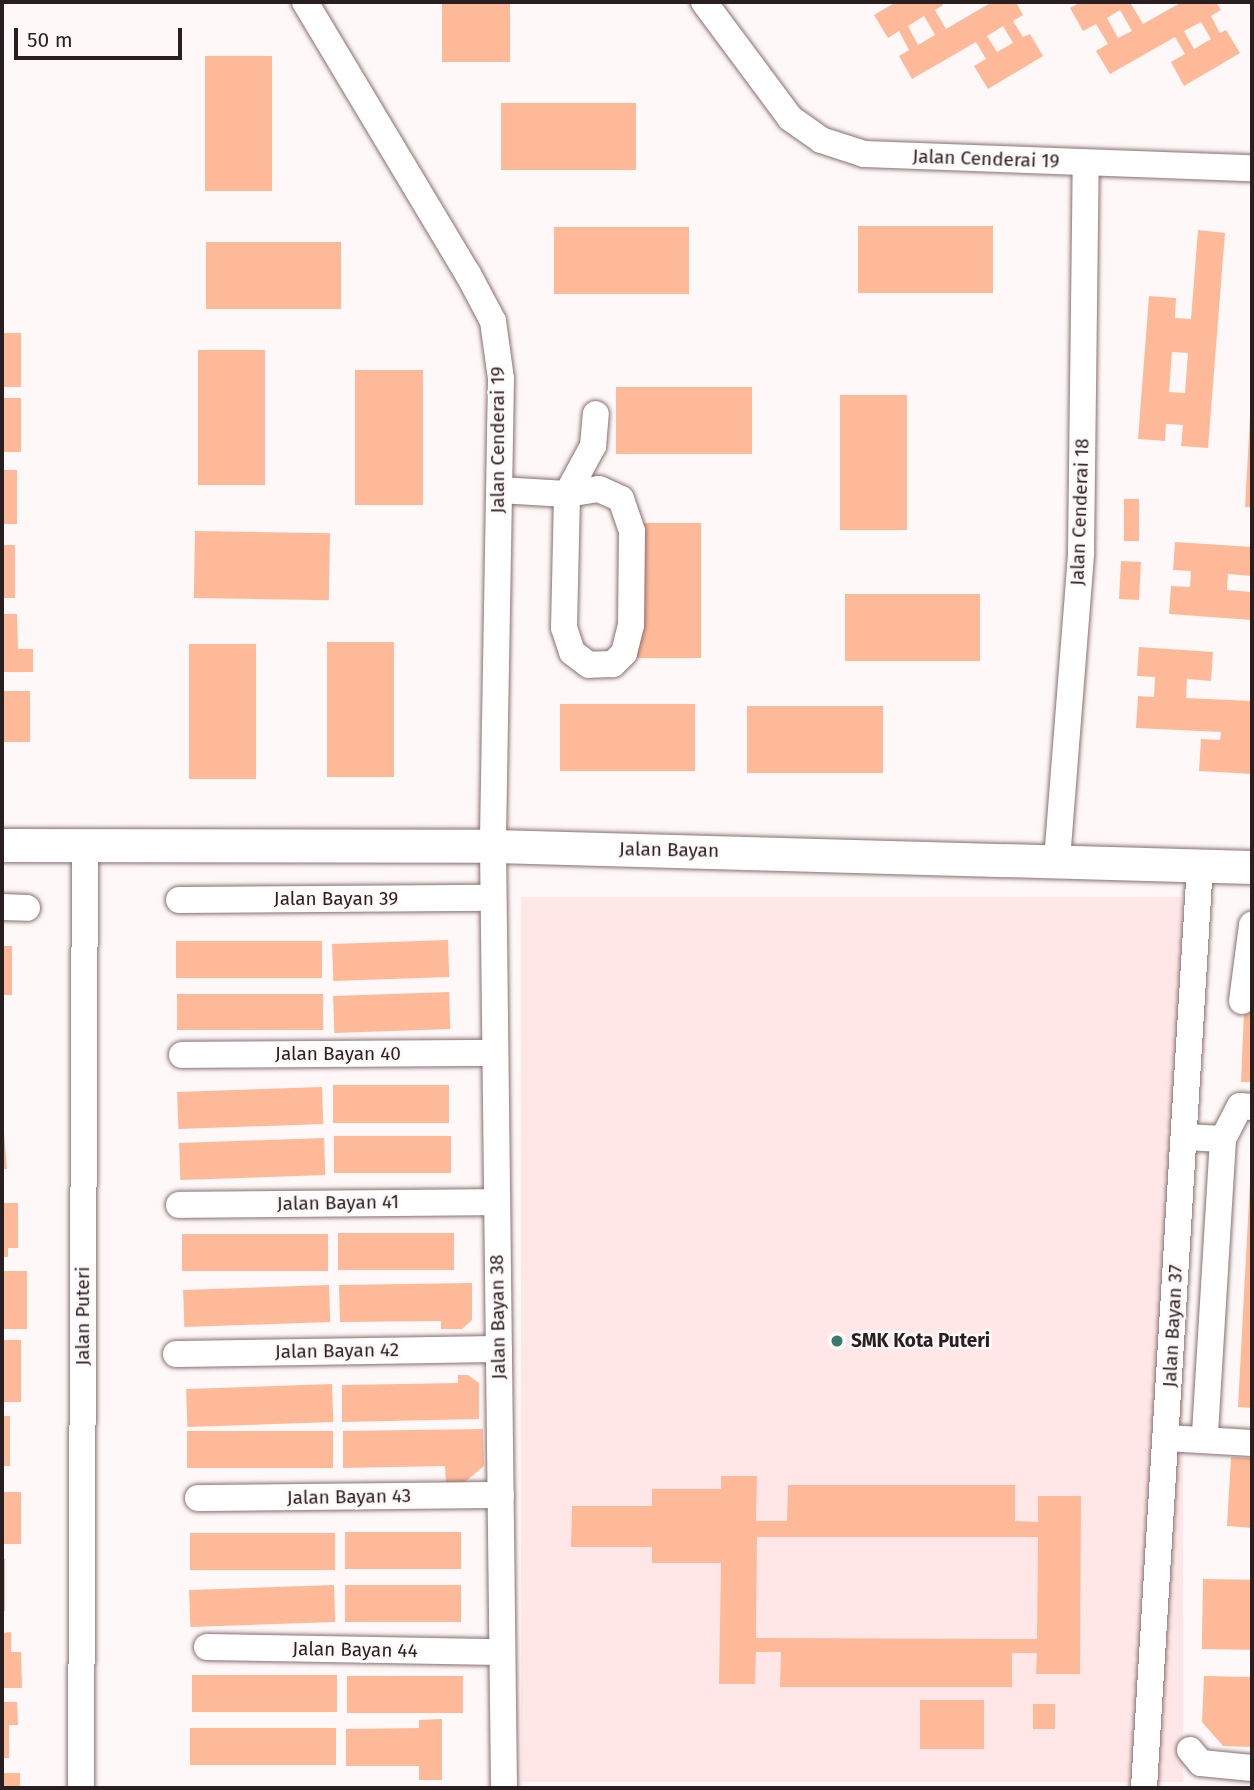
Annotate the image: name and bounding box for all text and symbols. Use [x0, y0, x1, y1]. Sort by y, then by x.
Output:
scale bar [18, 14, 186, 58]
text: 50 m [27, 27, 73, 53]
street label: Jalan Cenderai 19 [912, 145, 1060, 173]
street label: Jalan Cenderai 19 [487, 367, 509, 513]
street label: Jalan Cenderai 18 [1066, 438, 1094, 586]
street label: Jalan Bayan [619, 838, 719, 862]
street label: Jalan Bayan 39 [274, 888, 398, 910]
street label: Jalan Bayan 40 [275, 1043, 401, 1065]
street label: Jalan Bayan 41 [277, 1191, 399, 1215]
street label: Jalan Bayan 38 [486, 1254, 510, 1380]
street label: Jalan Bayan 37 [1158, 1264, 1188, 1388]
street label: Jalan Puteri [72, 1266, 94, 1366]
place label: SMK Kota Puteri [851, 1330, 990, 1352]
marker: SMK Kota Puteri [829, 1333, 845, 1349]
street label: Jalan Bayan 42 [275, 1339, 399, 1363]
street label: Jalan Bayan 43 [287, 1485, 411, 1509]
street label: Jalan Bayan 44 [292, 1638, 418, 1662]

